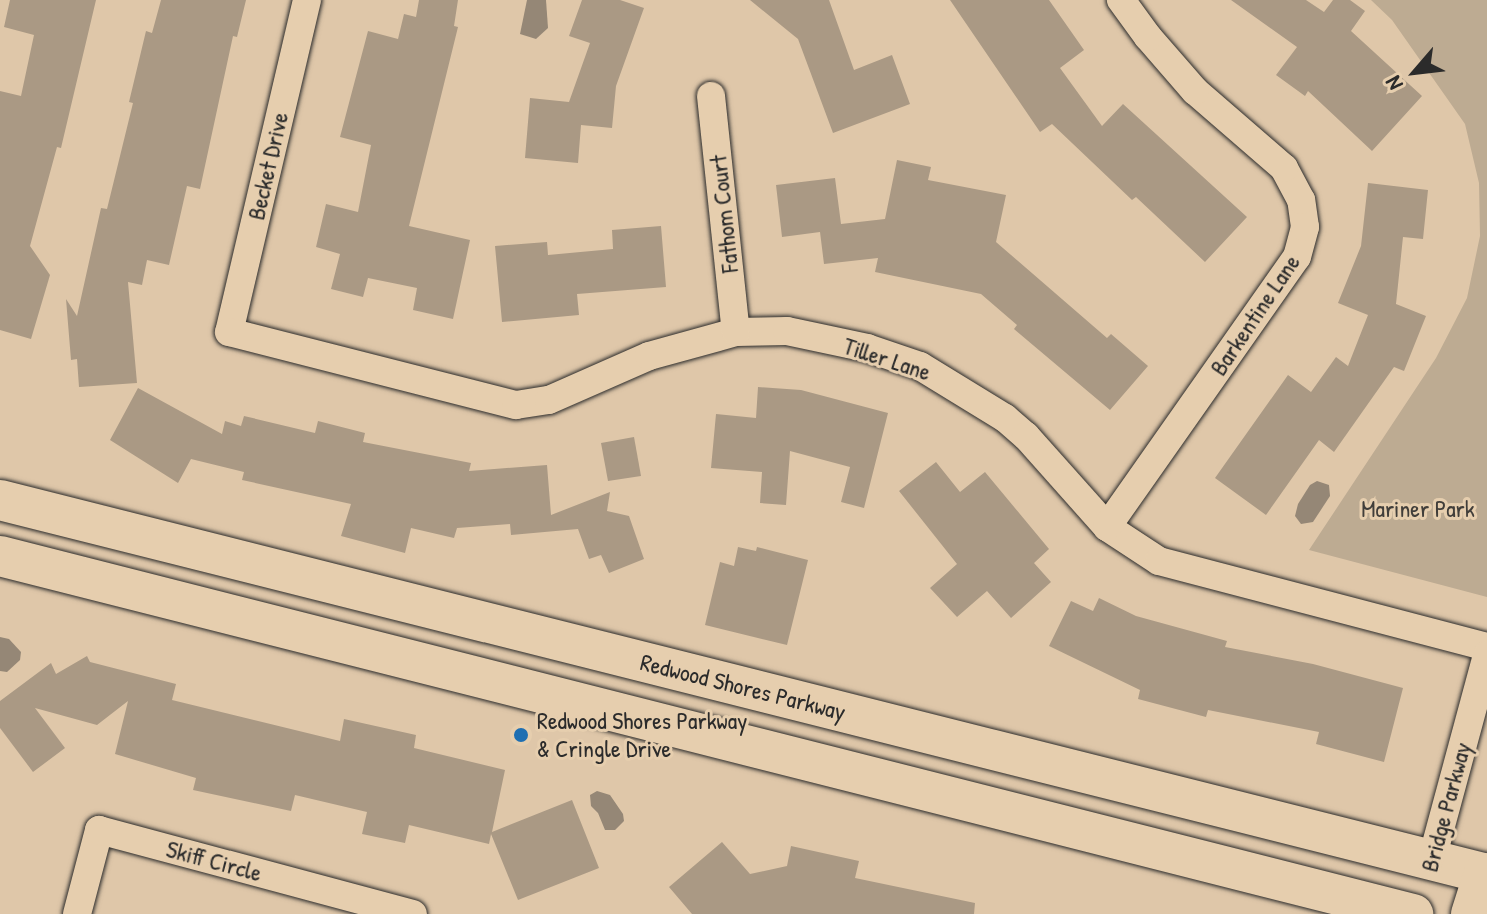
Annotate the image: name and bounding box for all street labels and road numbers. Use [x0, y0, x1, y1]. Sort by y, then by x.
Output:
street label: Becket Drive [242, 109, 294, 223]
street label: Fathom Court [704, 154, 744, 274]
street label: Barkentine Lane [1204, 249, 1306, 381]
street label: Tiller Lane [840, 331, 934, 387]
street label: Redwood Shores Parkway [637, 648, 849, 726]
street label: Bridge Parkway [1415, 739, 1477, 875]
street label: Skiff Circle [163, 834, 265, 888]

